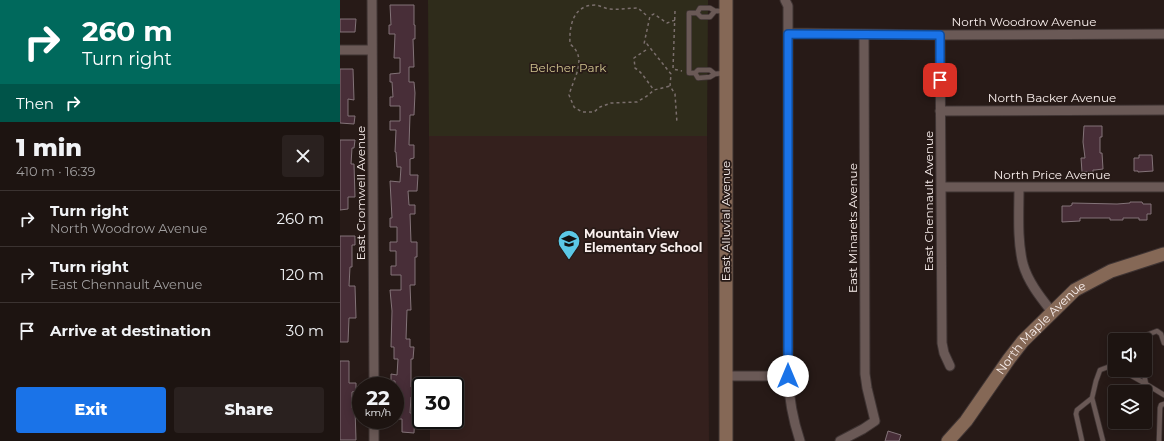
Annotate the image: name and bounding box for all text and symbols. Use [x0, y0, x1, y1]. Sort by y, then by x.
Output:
text: 260 m [82, 14, 173, 48]
street label: North Woodrow Avenue [951, 14, 1097, 29]
icon: right [16, 16, 68, 68]
text: Turn right [82, 48, 172, 70]
park label: Belcher Park [530, 60, 607, 75]
pin [923, 63, 957, 97]
icon: arrive [929, 69, 951, 91]
street label: North Backer Avenue [988, 90, 1116, 105]
icon: right [62, 92, 84, 114]
text: Then [16, 94, 54, 113]
street label: East Cromwell Avenue [353, 126, 368, 260]
street label: East Chennault Avenue [921, 131, 936, 271]
text: 1 min [16, 133, 82, 162]
button: close [282, 135, 324, 177]
street label: East Alluvial Avenue [718, 161, 733, 281]
text: 410 m · 16:39 [16, 163, 95, 179]
street label: East Minarets Avenue [845, 163, 860, 293]
street label: North Price Avenue [993, 167, 1111, 182]
text: Turn right [50, 201, 129, 220]
icon: right [16, 208, 38, 230]
text: 260 m [277, 209, 324, 228]
text: North Woodrow Avenue [50, 220, 207, 236]
place label: Mountain View Elementary School [584, 226, 702, 255]
school or university icon: Mountain View Elementary School [556, 228, 582, 261]
text: Turn right [50, 257, 129, 276]
icon: right [16, 264, 38, 286]
text: 120 m [280, 265, 324, 284]
text: East Chennault Avenue [50, 276, 202, 292]
street label: North Maple Avenue [992, 278, 1088, 377]
icon: arrive [16, 320, 38, 342]
text: Arrive at destination [50, 321, 211, 340]
text: 30 m [286, 321, 324, 340]
map controls [1108, 333, 1152, 429]
button: sound [1108, 333, 1152, 377]
position arrow [767, 355, 809, 397]
speed limit sign: 30 [412, 377, 464, 429]
button: layers [1108, 385, 1152, 429]
text: 22 [366, 386, 390, 410]
button: Exit [16, 387, 166, 433]
button: Share [174, 387, 324, 433]
text: km/h [365, 406, 391, 419]

